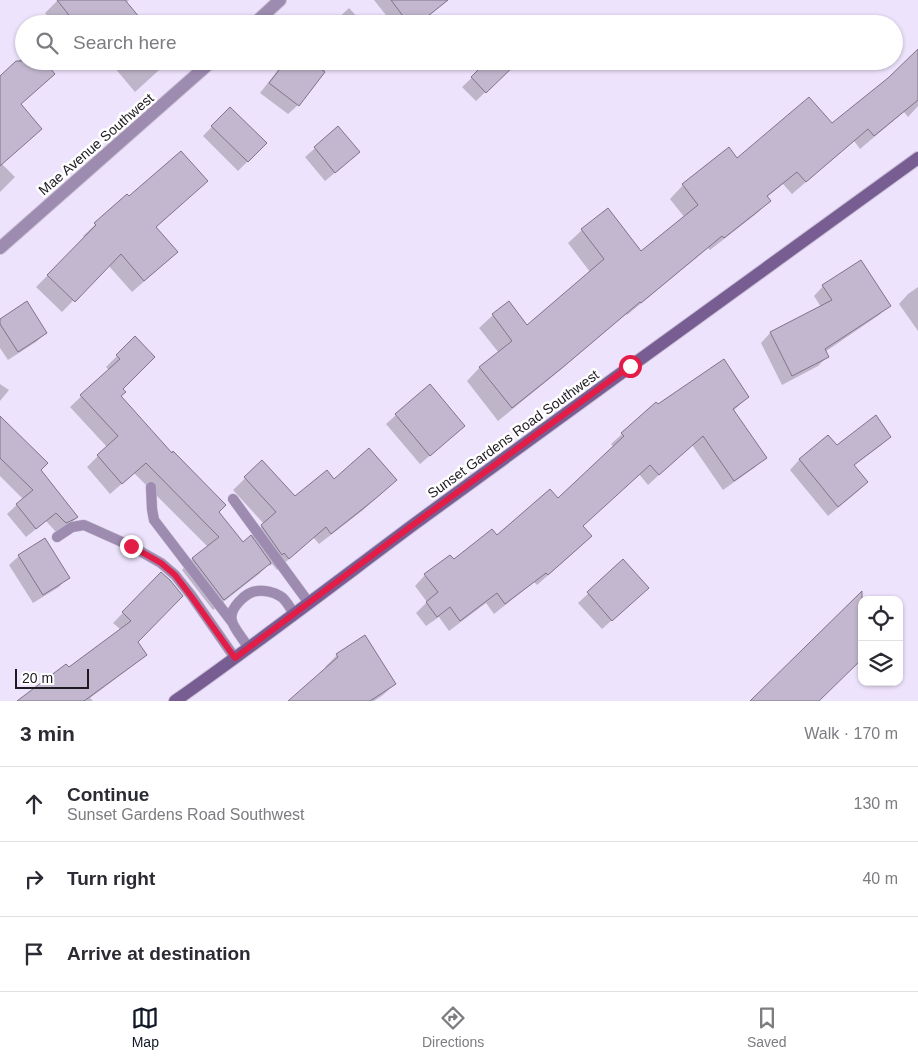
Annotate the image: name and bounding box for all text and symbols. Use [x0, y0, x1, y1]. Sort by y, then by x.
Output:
search box [15, 15, 903, 70]
icon: search [33, 29, 61, 57]
text: Search here [73, 32, 177, 53]
street label: Mae Avenue Southwest [35, 90, 157, 198]
route start [619, 355, 642, 378]
street label: Sunset Gardens Road Southwest [424, 366, 602, 502]
route end [120, 535, 143, 558]
map controls [858, 596, 903, 686]
button: locate [858, 596, 903, 641]
button: layers [858, 641, 903, 686]
scale bar [15, 666, 89, 689]
text: 20 m [22, 670, 53, 686]
text: 3 min [20, 722, 75, 745]
text: Walk · 170 m [804, 725, 898, 742]
text: Continue [67, 784, 149, 805]
icon: ahead [20, 790, 48, 818]
text: 130 m [854, 795, 898, 812]
text: Sunset Gardens Road Southwest [67, 806, 304, 823]
icon: right [20, 865, 48, 893]
text: Turn right [67, 868, 155, 889]
text: 40 m [862, 870, 898, 887]
icon: arrive [20, 940, 48, 968]
text: Arrive at destination [67, 943, 251, 964]
tab: Map [131, 1004, 159, 1050]
tab: Directions [422, 1004, 484, 1050]
tab: Saved [747, 1004, 787, 1050]

